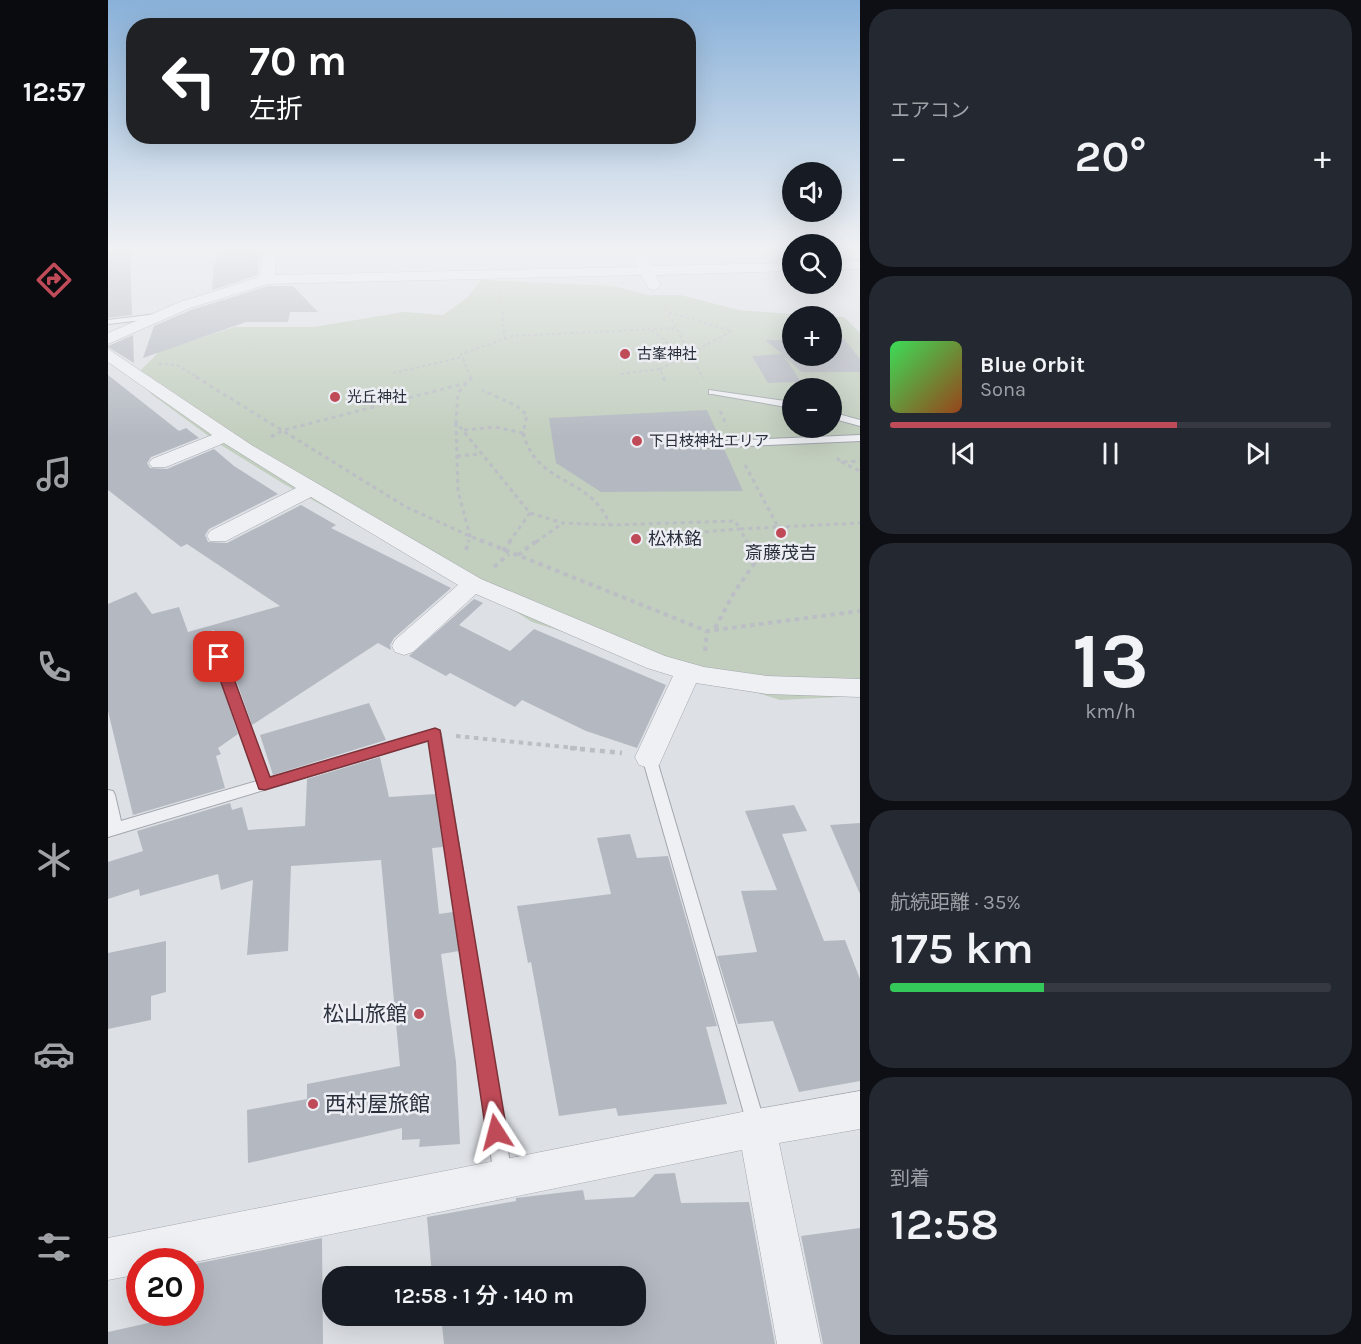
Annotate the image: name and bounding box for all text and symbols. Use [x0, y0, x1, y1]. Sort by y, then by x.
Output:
text: 70 m [249, 36, 347, 86]
icon: left [150, 42, 228, 120]
text: 12:57 [23, 76, 85, 108]
text: 左折 [249, 93, 303, 125]
text: エアコン [890, 99, 970, 122]
text: 20° [1075, 130, 1146, 182]
text: − [890, 138, 907, 176]
text: + [1314, 138, 1331, 176]
map controls [782, 162, 842, 438]
button: sound [782, 162, 842, 222]
button: search [782, 234, 842, 294]
icon: directions [33, 259, 75, 301]
button: + [782, 306, 842, 366]
place label: 古峯神社 [637, 345, 697, 363]
marker: 古峯神社 [618, 347, 632, 361]
text: Blue Orbit [980, 352, 1085, 378]
button: − [782, 378, 842, 438]
text: Sona [980, 378, 1026, 401]
place label: 光丘神社 [347, 388, 407, 406]
marker: 光丘神社 [328, 390, 342, 404]
place label: 下日枝神社エリア [649, 432, 769, 450]
marker: 下日枝神社エリア [630, 434, 644, 448]
icon: previous [947, 437, 980, 470]
icon: pause [1094, 437, 1127, 470]
icon: next [1241, 437, 1274, 470]
icon: music [33, 453, 75, 495]
marker: 斎藤茂吉 [774, 526, 788, 540]
place label: 松林銘 [648, 528, 702, 550]
marker: 松林銘 [629, 532, 643, 546]
place label: 斎藤茂吉 [745, 542, 817, 564]
text: 13 [1072, 615, 1149, 707]
pin [193, 631, 244, 682]
icon: arrive [202, 640, 235, 673]
icon: phone [33, 646, 75, 688]
text: km/h [1085, 700, 1136, 723]
icon: climate [33, 839, 75, 881]
text: 航続距離 · 35% [890, 891, 1021, 914]
text: 175 km [890, 922, 1034, 974]
place label: 松山旅館 [323, 1002, 407, 1026]
marker: 松山旅館 [412, 1007, 426, 1021]
icon: car [33, 1033, 75, 1075]
place label: 西村屋旅館 [325, 1092, 430, 1116]
marker: 西村屋旅館 [306, 1097, 320, 1111]
position arrow [464, 1100, 528, 1164]
text: 到着 [890, 1167, 930, 1190]
text: 12:58 [890, 1198, 999, 1250]
icon: filters [33, 1226, 75, 1268]
speed limit sign: 20 [126, 1248, 204, 1326]
text: 12:58 · 1 分 · 140 m [394, 1283, 574, 1309]

